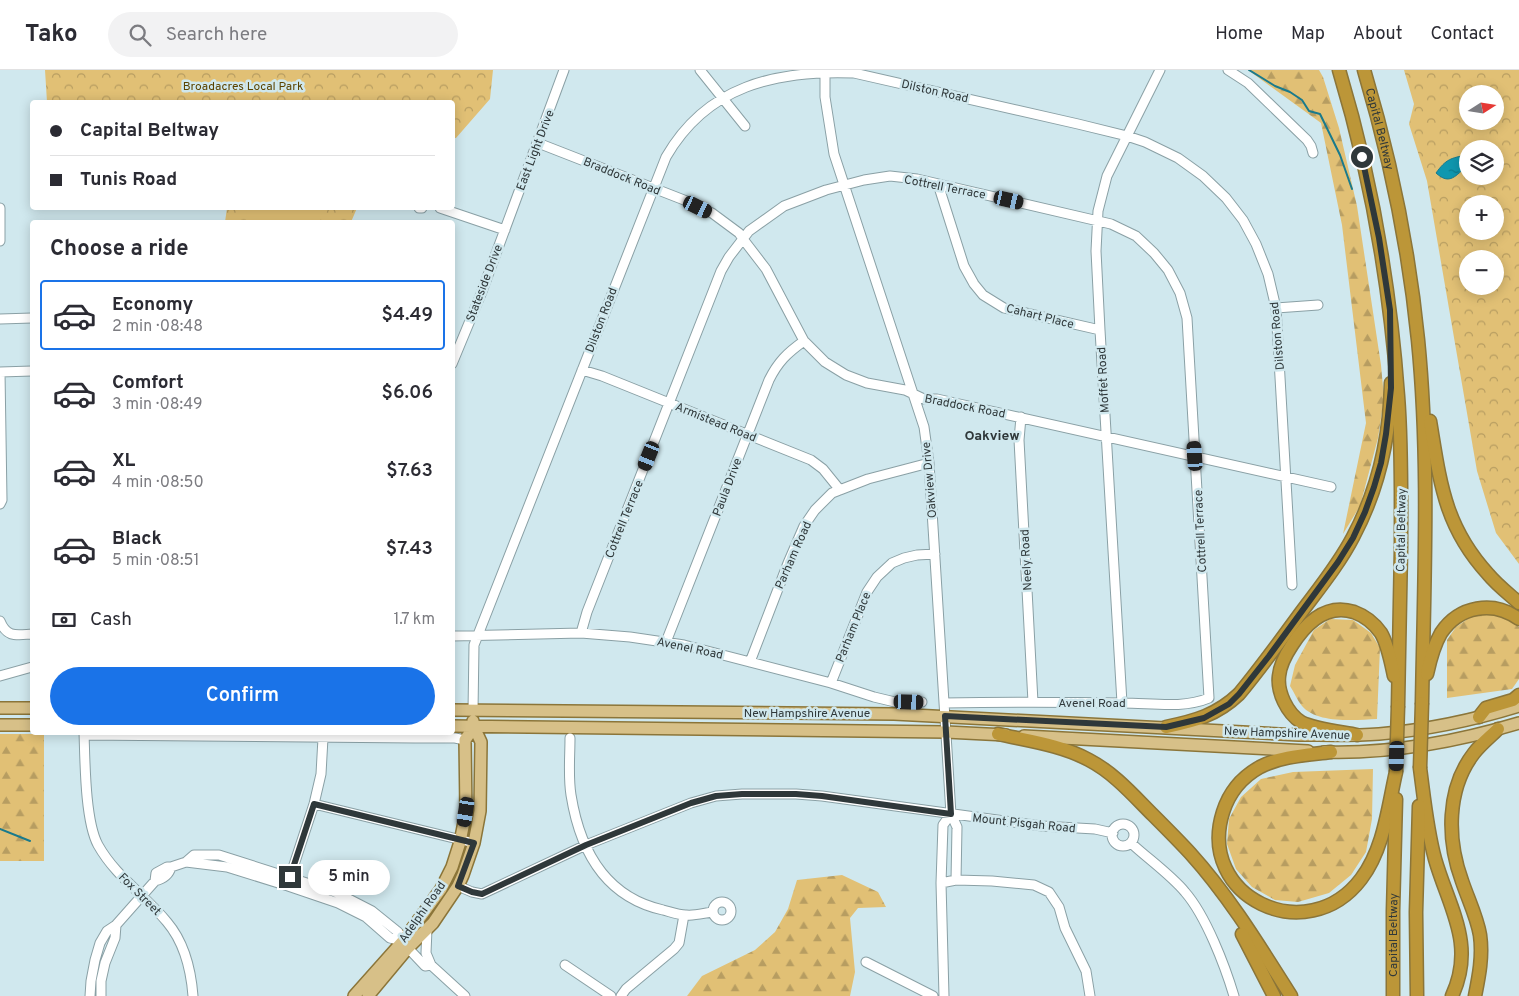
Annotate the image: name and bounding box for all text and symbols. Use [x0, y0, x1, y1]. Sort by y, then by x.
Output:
search box [108, 12, 458, 57]
text: Tako [25, 20, 78, 50]
icon: search [126, 21, 154, 49]
text: Search here [166, 23, 267, 47]
text: Home [1215, 23, 1263, 46]
text: Map [1291, 23, 1325, 46]
text: About [1353, 23, 1402, 46]
text: Contact [1430, 23, 1494, 46]
street label: Dilston Road [900, 76, 970, 107]
park label: Broadacres Local Park [183, 79, 303, 95]
north arrow [1459, 85, 1504, 130]
map controls [1459, 85, 1504, 295]
street label: Capital Beltway [1361, 86, 1397, 172]
street label: East Light Drive [513, 108, 559, 193]
text: Capital Beltway [80, 119, 219, 143]
button: layers [1459, 140, 1504, 185]
route start [1351, 146, 1373, 168]
street label: Braddock Road [581, 154, 663, 200]
text: Tunis Road [80, 168, 177, 192]
street label: Cottrell Terrace [903, 172, 987, 204]
car [992, 189, 1025, 211]
car [681, 194, 714, 220]
button: + [1459, 195, 1504, 240]
text: Choose a ride [50, 236, 188, 263]
street label: Stateside Drive [463, 242, 507, 324]
button: − [1459, 250, 1504, 295]
street label: Dilston Road [582, 286, 622, 355]
icon: car [52, 293, 97, 338]
text: Economy [112, 293, 193, 317]
street label: Cahart Place [1004, 301, 1075, 333]
street label: Dilston Road [1267, 301, 1289, 371]
text: $4.49 [382, 303, 433, 327]
text: 2 min · 08:48 [112, 317, 203, 337]
street label: Moffet Road [1094, 347, 1114, 413]
icon: car [52, 371, 97, 416]
text: Comfort [112, 371, 184, 395]
text: $6.06 [382, 381, 433, 405]
street label: Braddock Road [923, 391, 1007, 423]
text: 3 min · 08:49 [112, 395, 202, 415]
street label: Armistead Road [673, 399, 759, 446]
district label: Oakview [964, 428, 1020, 445]
car [636, 439, 661, 473]
street label: Oakview Drive [919, 441, 941, 519]
car [1186, 441, 1203, 471]
icon: car [52, 449, 97, 494]
text: XL [112, 449, 135, 473]
street label: Paula Drive [710, 456, 746, 519]
text: $7.63 [386, 459, 433, 483]
text: 4 min · 08:50 [112, 473, 204, 493]
street label: Cottrell Terrace [602, 478, 648, 561]
street label: Capital Beltway [1393, 488, 1411, 572]
street label: Cottrell Terrace [1191, 489, 1211, 573]
street label: Parham Road [772, 519, 816, 592]
icon: car [52, 527, 97, 572]
text: Black [112, 527, 162, 551]
street label: Neely Road [1017, 529, 1037, 591]
text: $7.43 [386, 537, 433, 561]
text: 5 min · 08:51 [112, 551, 199, 571]
street label: Parham Place [833, 590, 875, 665]
icon: cash [50, 606, 78, 634]
text: Cash [90, 608, 132, 632]
text: 1.7 km [393, 610, 435, 630]
street label: Avenel Road [655, 634, 724, 664]
button: Confirm [50, 667, 435, 725]
car [893, 694, 924, 710]
street label: Avenel Road [1058, 696, 1126, 712]
street label: New Hampshire Avenue [744, 706, 870, 722]
street label: New Hampshire Avenue [1223, 724, 1350, 744]
car [1388, 741, 1405, 771]
car [456, 796, 475, 828]
street label: Mount Pisgah Road [971, 811, 1076, 837]
callout: 5 min [308, 860, 390, 894]
route end [279, 866, 301, 888]
text: 5 min [328, 867, 370, 887]
street label: Fox Street [114, 870, 164, 920]
street label: Adelphi Road [396, 879, 450, 946]
street label: Capital Beltway [1386, 893, 1402, 977]

